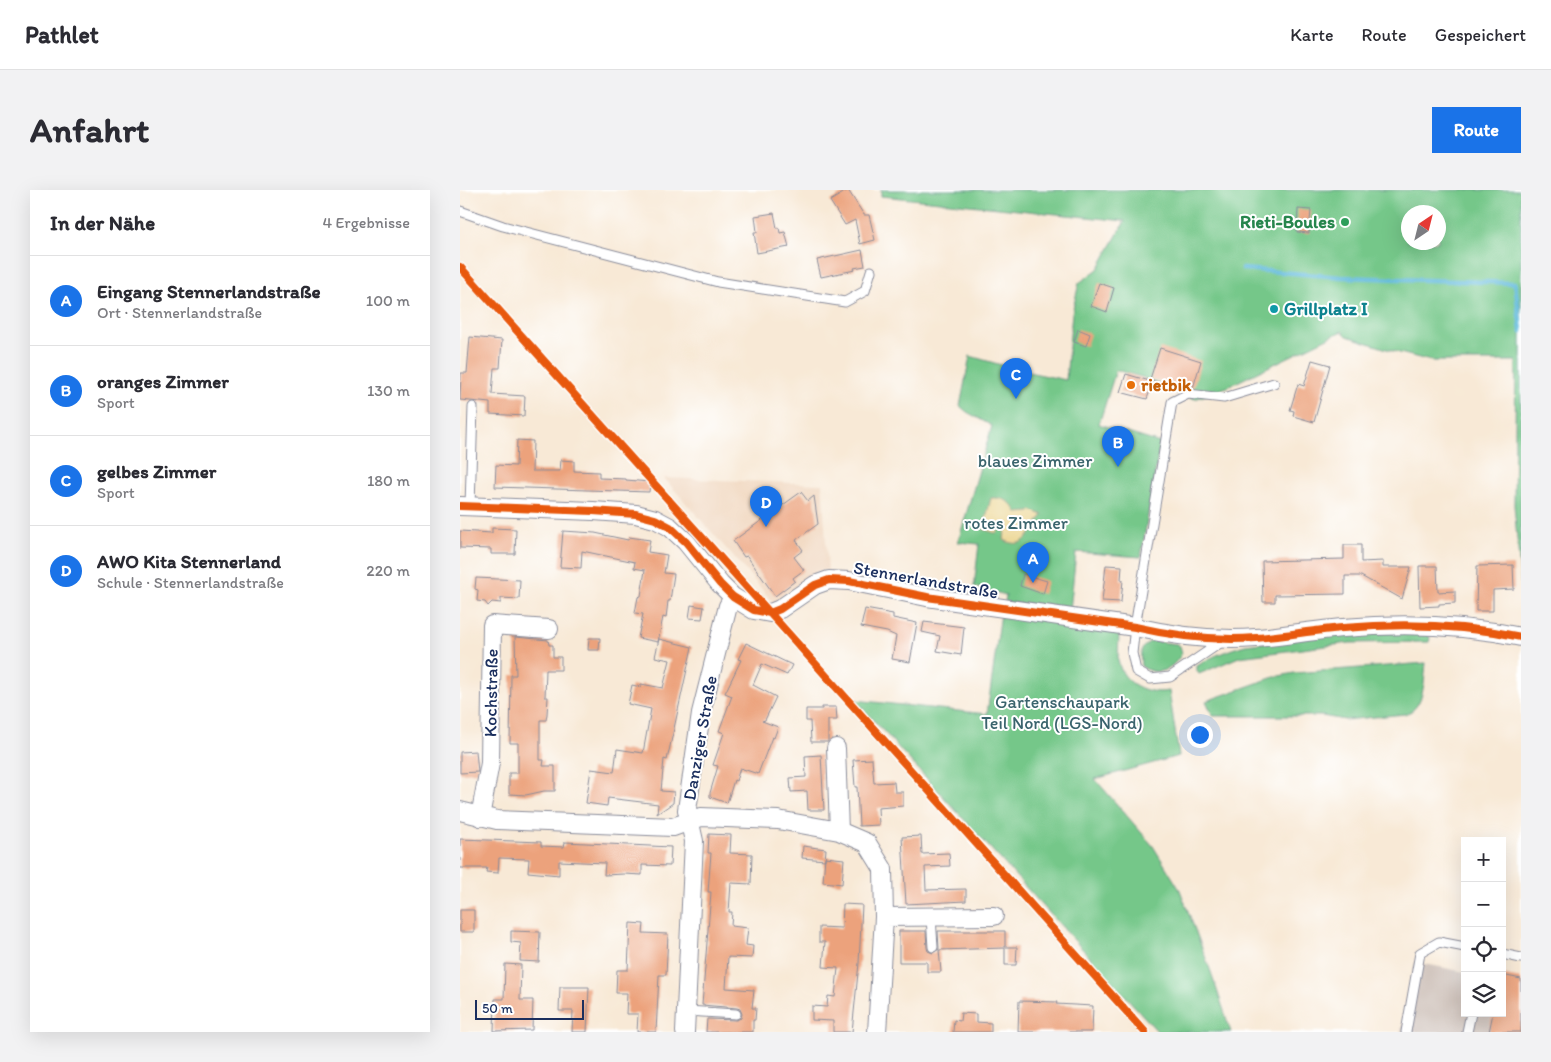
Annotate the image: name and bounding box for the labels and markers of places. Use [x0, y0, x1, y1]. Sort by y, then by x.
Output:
place label: Rieti-Boules [1240, 211, 1335, 233]
marker: Rieti-Boules [1339, 216, 1351, 228]
place label: Grillplatz I [1284, 298, 1368, 320]
marker: Grillplatz I [1268, 303, 1280, 315]
pin: C [1000, 358, 1032, 399]
place label: rietbik [1141, 374, 1192, 396]
marker: rietbik [1125, 379, 1137, 391]
pin: B [1102, 426, 1134, 467]
pin: D [750, 486, 782, 527]
pin: A [1017, 542, 1049, 583]

